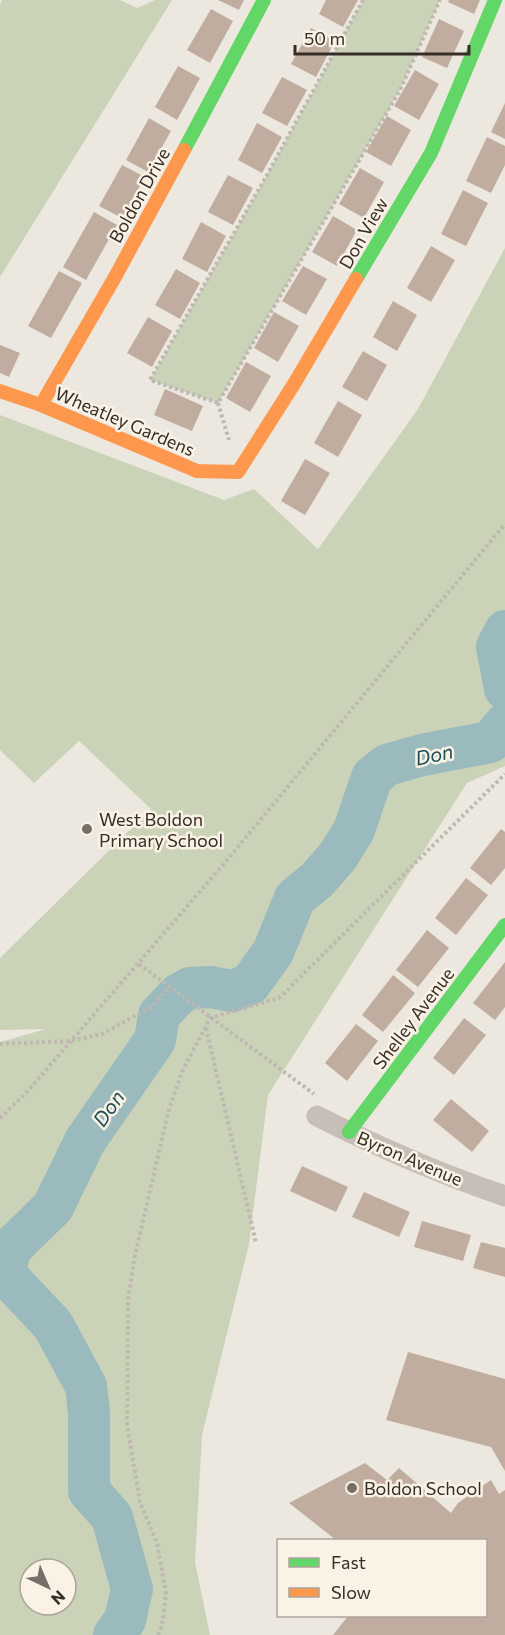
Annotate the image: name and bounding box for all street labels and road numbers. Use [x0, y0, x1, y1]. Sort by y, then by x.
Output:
street label: Boldon Drive [104, 144, 174, 246]
street label: Don View [334, 194, 392, 272]
street label: Wheatley Gardens [52, 382, 198, 460]
street label: Shelley Avenue [368, 963, 458, 1073]
street label: Byron Avenue [354, 1126, 466, 1190]

